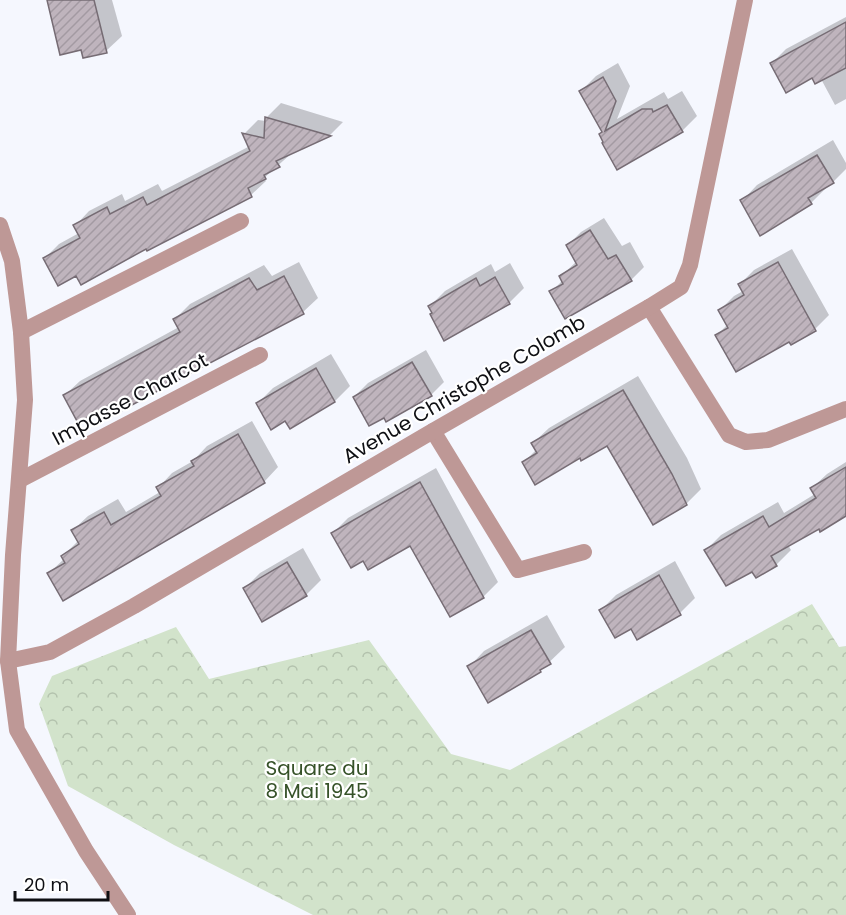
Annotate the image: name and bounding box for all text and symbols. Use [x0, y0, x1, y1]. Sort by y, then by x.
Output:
street label: Avenue Christophe Colomb [338, 308, 590, 470]
street label: Impasse Charcot [47, 346, 213, 452]
park label: Square du 8 Mai 1945 [265, 754, 369, 805]
scale bar [15, 864, 108, 902]
text: 20 m [24, 872, 69, 897]

